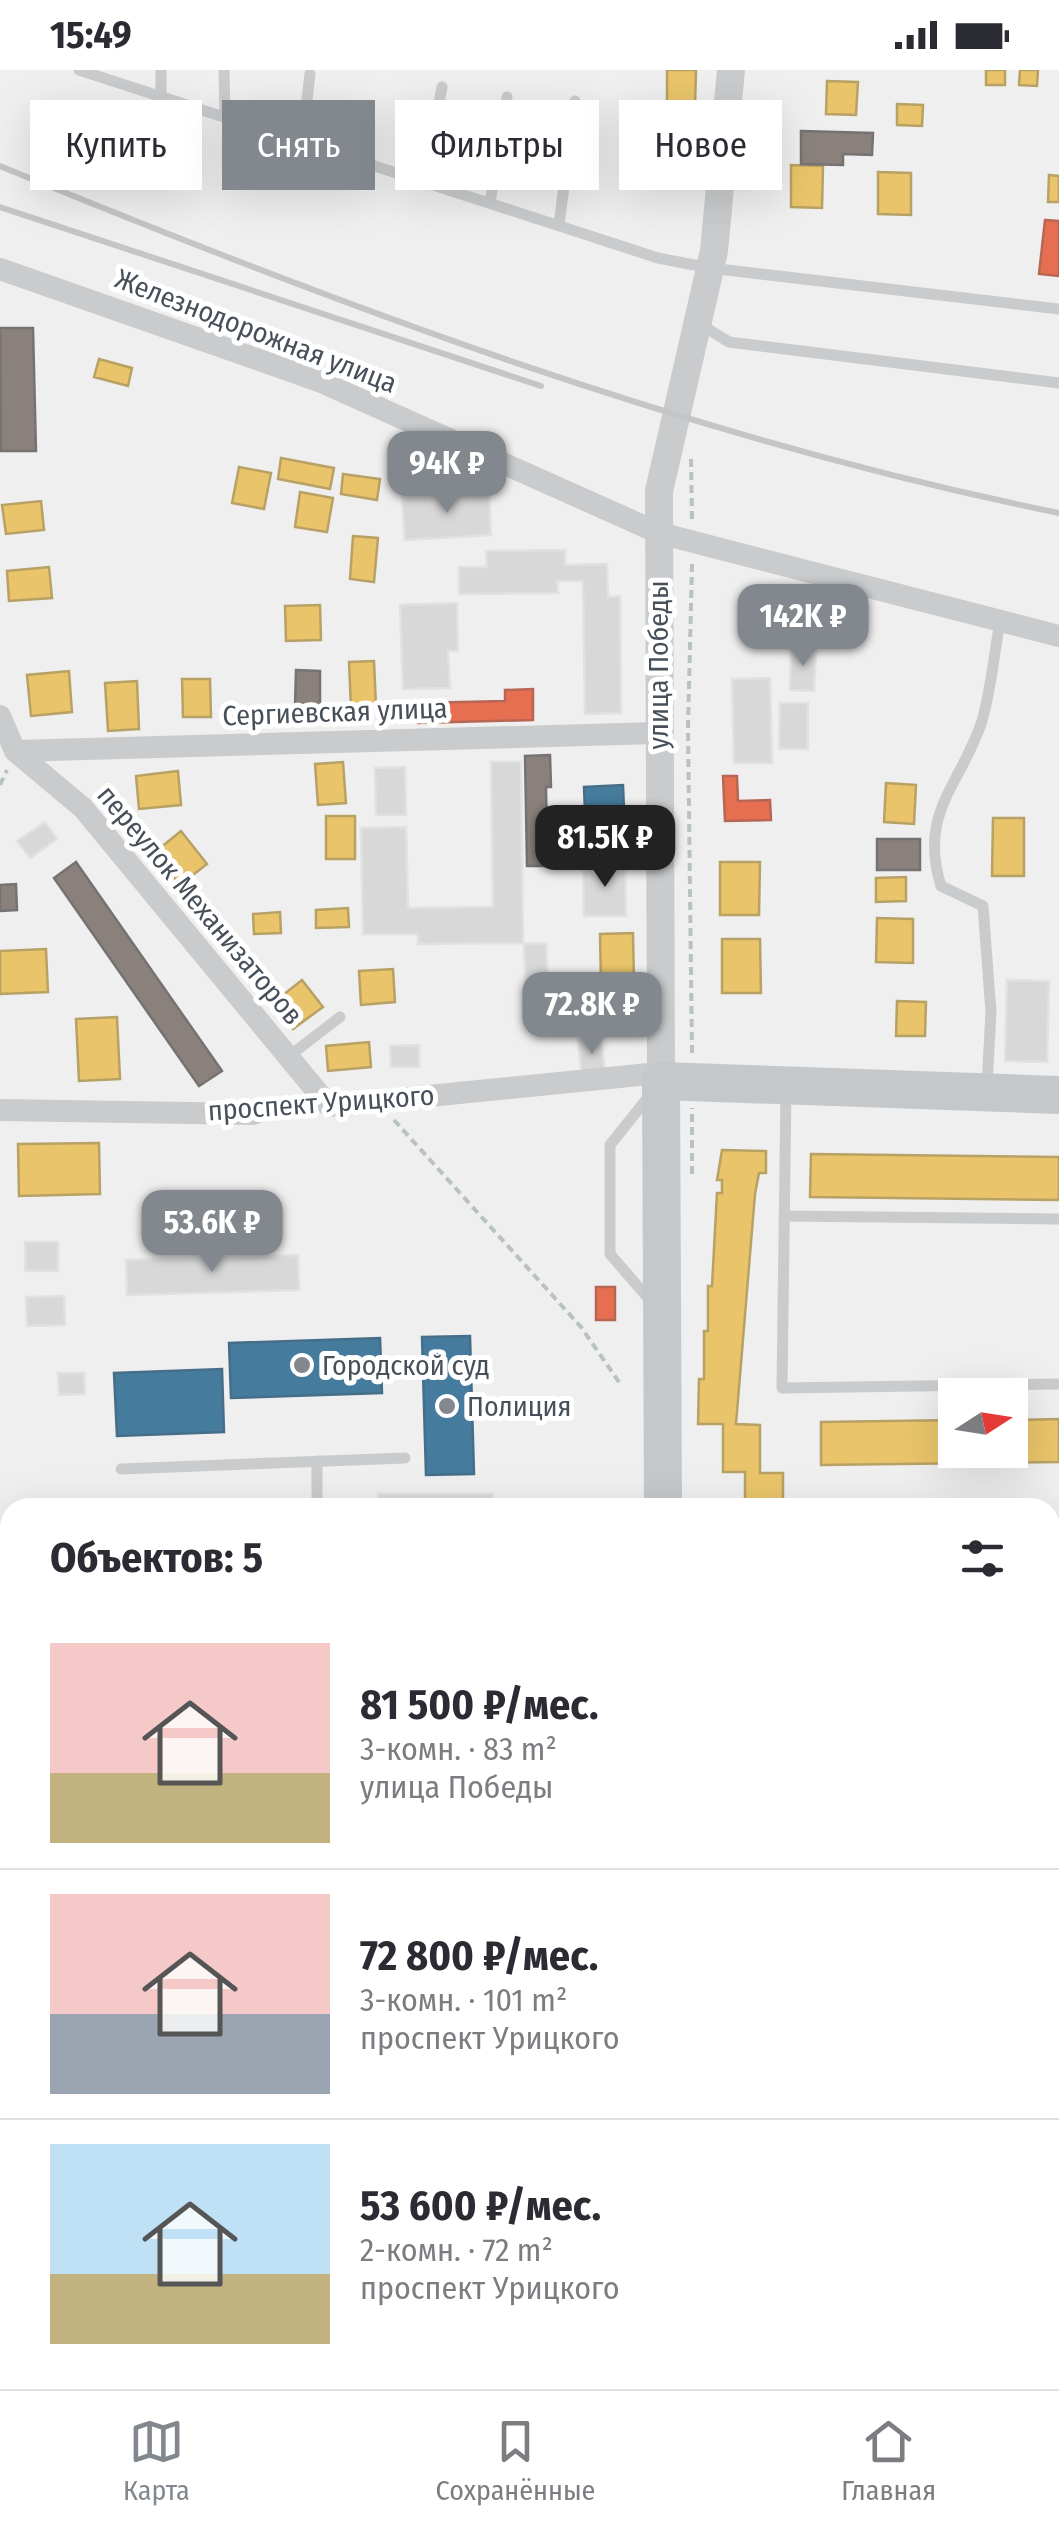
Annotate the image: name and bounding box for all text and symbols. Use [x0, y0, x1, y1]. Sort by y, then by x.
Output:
text: 15:49 [50, 12, 132, 58]
chip: Купить [30, 100, 202, 190]
chip: Снять [222, 100, 375, 190]
chip: Фильтры [395, 100, 599, 190]
chip: Новое [619, 100, 782, 190]
street label: Железнодорожная улица [111, 262, 401, 400]
pin: 94K ₽ [377, 431, 517, 516]
text: 94K ₽ [409, 444, 485, 482]
street label: улица Победы [642, 580, 675, 750]
pin: 142K ₽ [722, 584, 884, 669]
text: 142K ₽ [759, 597, 847, 635]
street label: Сергиевская улица [222, 692, 448, 732]
street label: переулок Механизаторов [90, 779, 310, 1031]
pin: 81.5K ₽ [513, 805, 697, 890]
text: 81.5K ₽ [557, 818, 653, 856]
pin: 72.8K ₽ [500, 972, 684, 1057]
text: 72.8K ₽ [544, 985, 640, 1023]
street label: проспект Урицкого [207, 1079, 435, 1127]
pin: 53.6K ₽ [120, 1190, 304, 1275]
text: 53.6K ₽ [164, 1203, 260, 1241]
place label: Городской суд [322, 1349, 490, 1382]
marker: Городской суд [291, 1354, 313, 1376]
north arrow [938, 1378, 1028, 1468]
map controls [938, 1378, 1028, 1468]
place label: Полиция [467, 1390, 572, 1423]
marker: Полиция [436, 1395, 458, 1417]
icon: filters [955, 1531, 1010, 1586]
text: Объектов: 5 [50, 1533, 263, 1583]
text: 81 500 ₽/мес. [360, 1680, 599, 1730]
icon: home [130, 1683, 250, 1803]
text: 3-комн. · 83 m² [360, 1730, 557, 1768]
text: улица Победы [360, 1768, 553, 1806]
text: 72 800 ₽/мес. [360, 1931, 598, 1981]
icon: home [130, 1934, 250, 2054]
text: 3-комн. · 101 m² [360, 1981, 567, 2019]
text: проспект Урицкого [360, 2019, 620, 2057]
text: 53 600 ₽/мес. [360, 2181, 601, 2231]
icon: home [130, 2184, 250, 2304]
text: 2-комн. · 72 m² [360, 2231, 553, 2269]
text: проспект Урицкого [360, 2269, 620, 2307]
tab: Карта [123, 2414, 190, 2507]
tab: Сохранённые [436, 2414, 595, 2507]
tab: Главная [841, 2414, 936, 2507]

